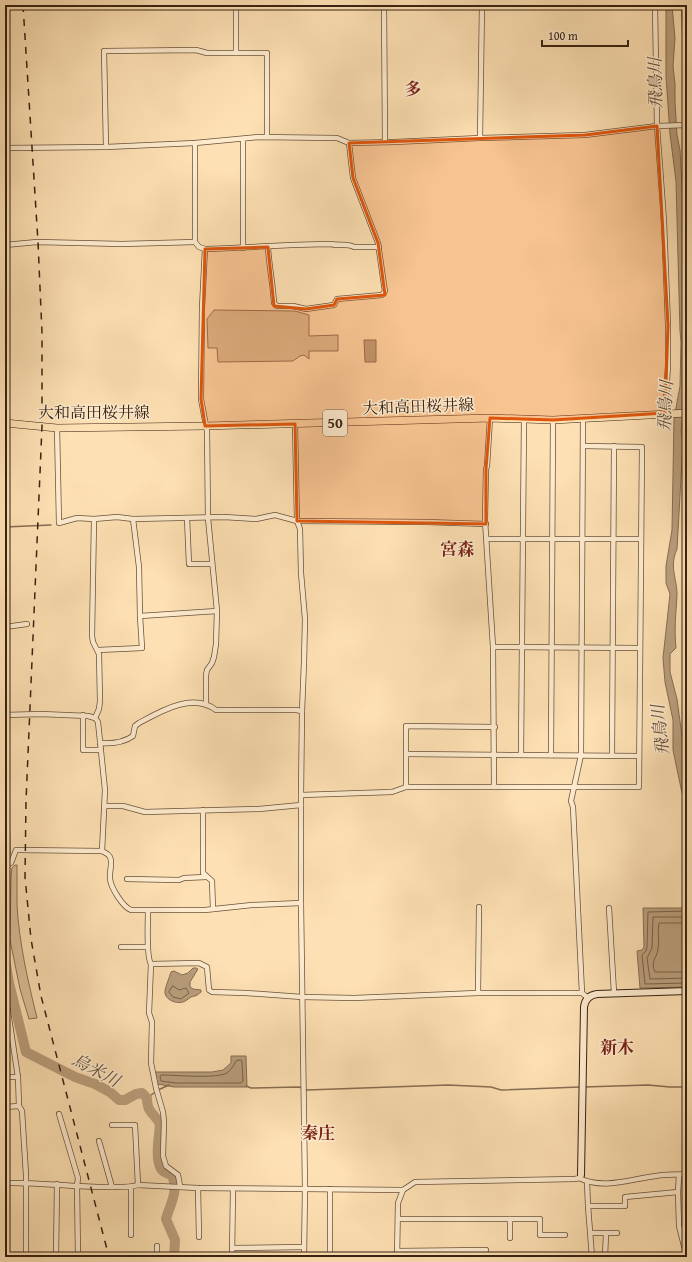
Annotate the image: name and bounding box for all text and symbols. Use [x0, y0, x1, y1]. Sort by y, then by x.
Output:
scale bar [542, 22, 628, 48]
text: 100 m [548, 27, 578, 44]
water label: 飛鳥川 [642, 55, 667, 109]
district label: 多 [405, 76, 422, 101]
water label: 飛鳥川 [651, 378, 678, 432]
street label: 大和高田桜井線 [362, 392, 474, 420]
street label: 大和高田桜井線 [38, 400, 150, 424]
road number: 50 [323, 410, 347, 436]
district label: 宮森 [440, 536, 474, 561]
water label: 飛鳥川 [644, 701, 675, 757]
district label: 新木 [600, 1034, 634, 1059]
water label: 烏米川 [68, 1047, 126, 1094]
district label: 秦庄 [301, 1120, 335, 1145]

